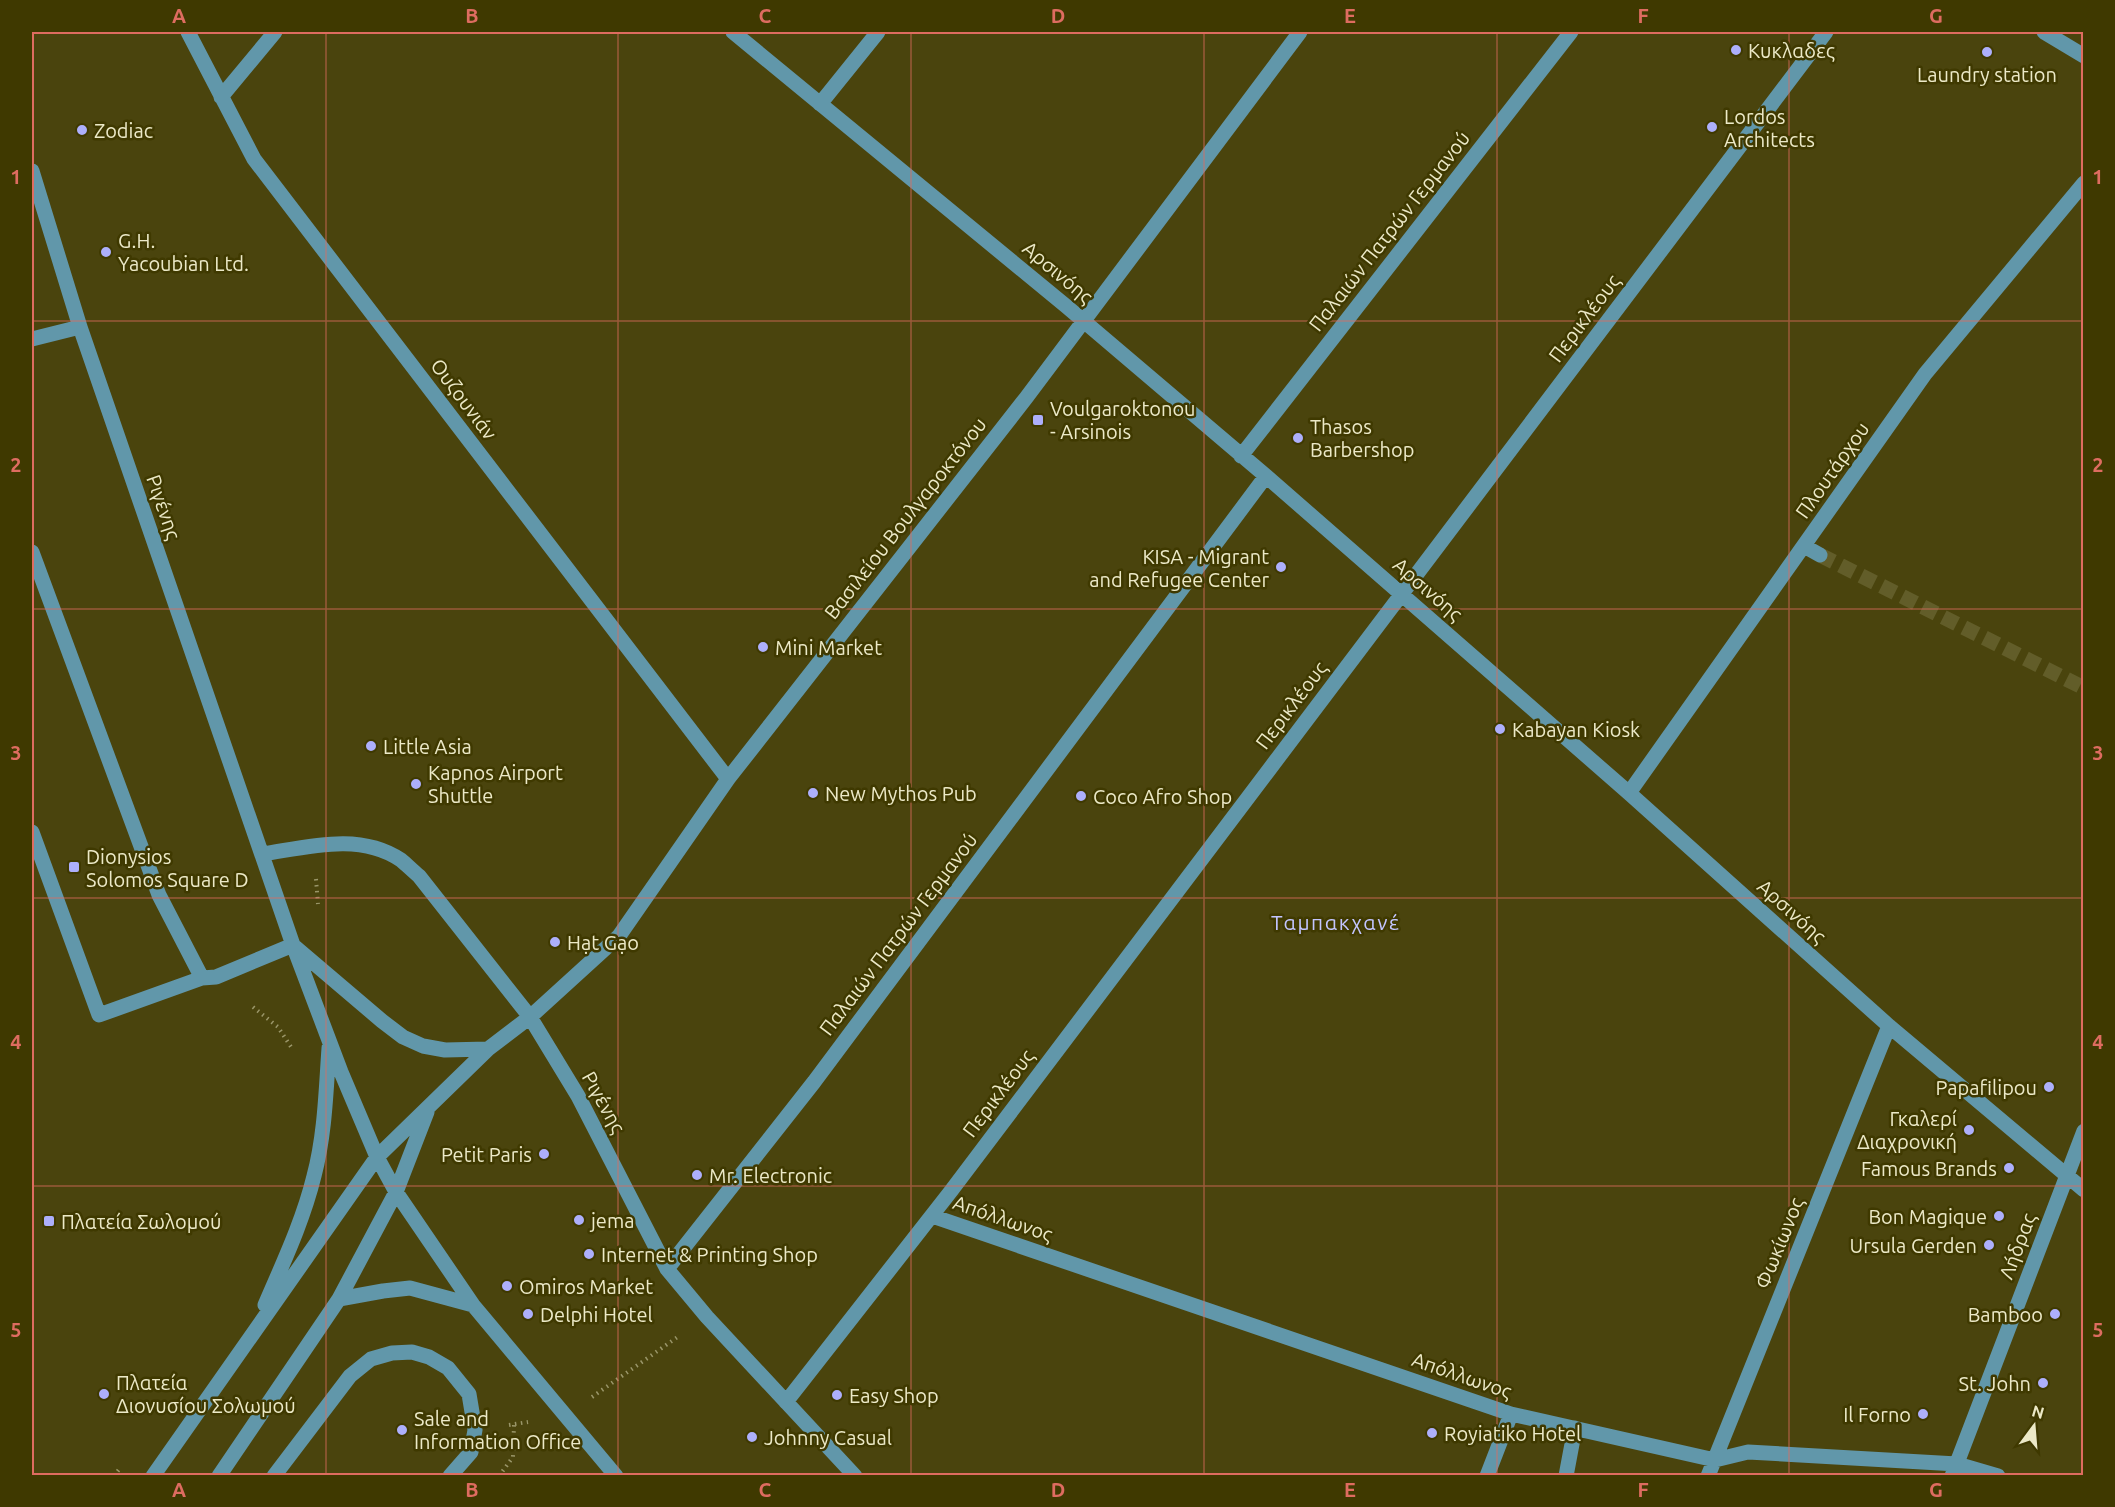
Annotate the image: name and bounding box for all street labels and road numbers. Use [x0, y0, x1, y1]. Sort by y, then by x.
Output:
street label: Παλαιών Πατρών Γερμανού [1304, 126, 1474, 336]
street label: Αρσινόης [1018, 236, 1098, 308]
street label: Περικλέους [1544, 270, 1624, 366]
street label: Ουζουνιάν [426, 354, 502, 444]
street label: Βασιλείου Βουλγαροκτόνου [819, 413, 991, 623]
street label: Πλουτάρχου [1790, 418, 1874, 522]
street label: Ριγένης [142, 472, 186, 542]
street label: Αρσινόης [1389, 553, 1467, 625]
street label: Περικλέους [1251, 657, 1331, 753]
street label: Παλαιών Πατρών Γερμανού [814, 828, 982, 1040]
street label: Αρσινόης [1753, 874, 1831, 948]
street label: Περικλέους [958, 1045, 1038, 1141]
street label: Ριγένης [578, 1067, 630, 1137]
street label: Απόλλωνος [950, 1190, 1056, 1246]
street label: Φωκίωνος [1750, 1194, 1808, 1292]
street label: Λήδρας [1994, 1210, 2040, 1282]
street label: Απόλλωνος [1409, 1347, 1515, 1403]

